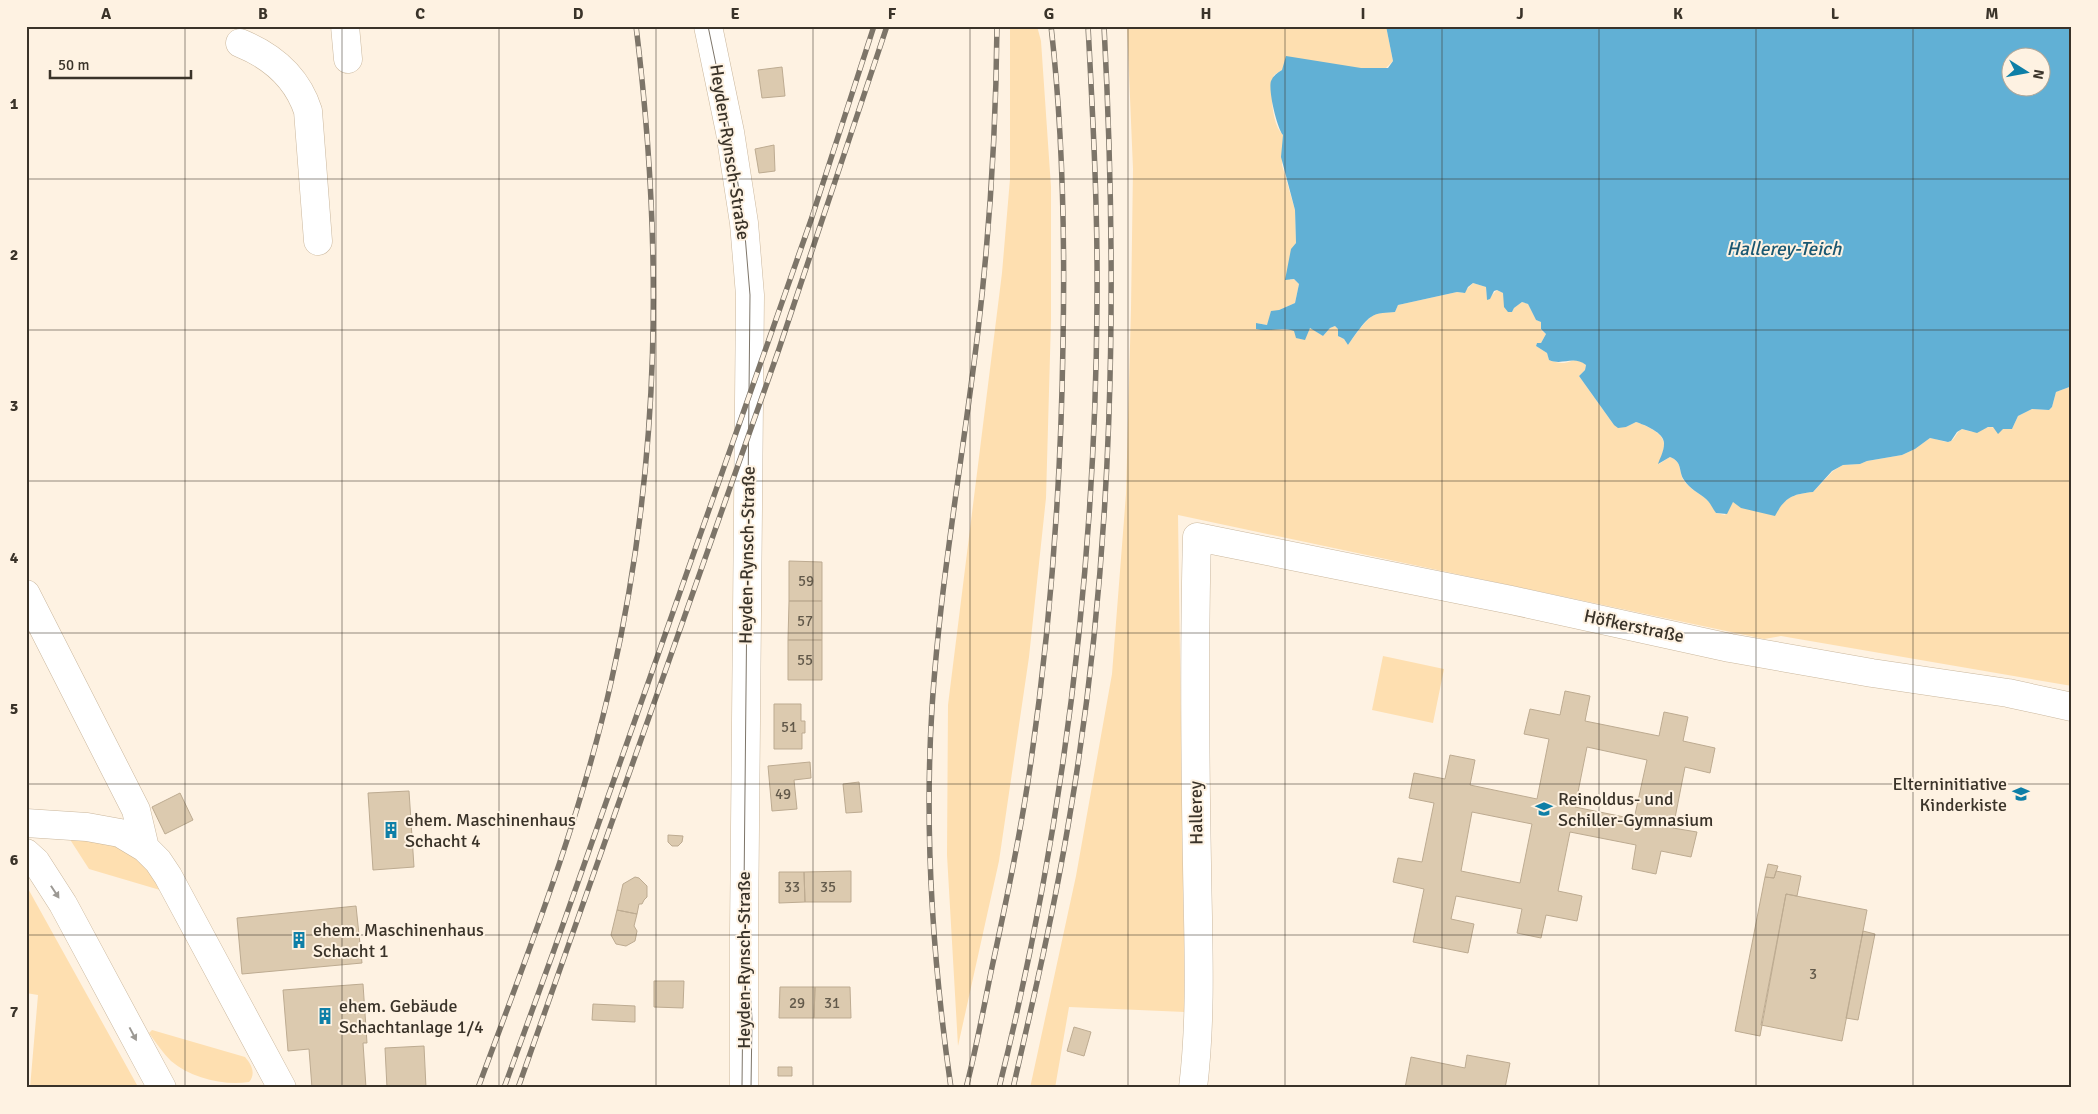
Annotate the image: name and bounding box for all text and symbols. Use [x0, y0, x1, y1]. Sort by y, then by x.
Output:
text: A [101, 4, 112, 24]
text: B [258, 4, 268, 24]
text: C [415, 4, 425, 24]
text: D [573, 4, 584, 24]
text: E [730, 4, 740, 24]
text: F [888, 4, 897, 24]
text: G [1044, 4, 1054, 24]
text: H [1201, 4, 1211, 24]
text: I [1360, 4, 1366, 24]
text: J [1516, 4, 1524, 24]
text: K [1673, 4, 1683, 24]
text: L [1831, 4, 1840, 24]
text: M [1985, 4, 1999, 24]
scale bar [50, 48, 191, 80]
north arrow [2000, 48, 2050, 98]
text: 50 m [58, 56, 89, 74]
street label: Heyden-Rynsch-Straße [705, 63, 755, 241]
text: N [2029, 68, 2048, 81]
text: 1 [10, 94, 19, 114]
water label: Hallerey-Teich [1727, 237, 1842, 261]
text: 2 [10, 245, 18, 265]
text: 3 [10, 396, 18, 416]
street label: Heyden-Rynsch-Straße [734, 466, 760, 644]
text: 4 [10, 548, 19, 568]
house number: 59 [798, 572, 814, 590]
street label: Höfkerstraße [1582, 605, 1686, 647]
house number: 57 [797, 612, 813, 630]
house number: 55 [797, 651, 813, 669]
text: 5 [10, 699, 18, 719]
house number: 51 [781, 718, 797, 736]
place label: Elterninitiative Kinderkiste [1892, 773, 2007, 816]
street label: Hallerey [1184, 780, 1208, 845]
school or university icon: Elterninitiative Kinderkiste [2011, 784, 2031, 804]
house number: 49 [775, 785, 791, 803]
place label: Reinoldus- und Schiller-Gymnasium [1558, 788, 1713, 831]
school or university icon: Reinoldus- und Schiller-Gymnasium [1534, 799, 1554, 819]
place label: ehem. Maschinenhaus Schacht 4 [405, 809, 576, 852]
building icon: ehem. Maschinenhaus Schacht 4 [381, 820, 401, 840]
text: 6 [10, 850, 19, 870]
street label: Heyden-Rynsch-Straße [733, 871, 755, 1049]
house number: 33 [784, 878, 800, 896]
house number: 35 [820, 878, 836, 896]
one-way arrow [50, 885, 60, 898]
place label: ehem. Maschinenhaus Schacht 1 [313, 919, 484, 962]
building icon: ehem. Maschinenhaus Schacht 1 [289, 930, 309, 950]
house number: 3 [1809, 965, 1817, 983]
house number: 29 [789, 994, 805, 1012]
house number: 31 [824, 994, 840, 1012]
place label: ehem. Gebäude Schachtanlage 1/4 [339, 995, 484, 1038]
text: 7 [10, 1002, 19, 1022]
building icon: ehem. Gebäude Schachtanlage 1/4 [315, 1006, 335, 1026]
one-way arrow [129, 1027, 137, 1041]

